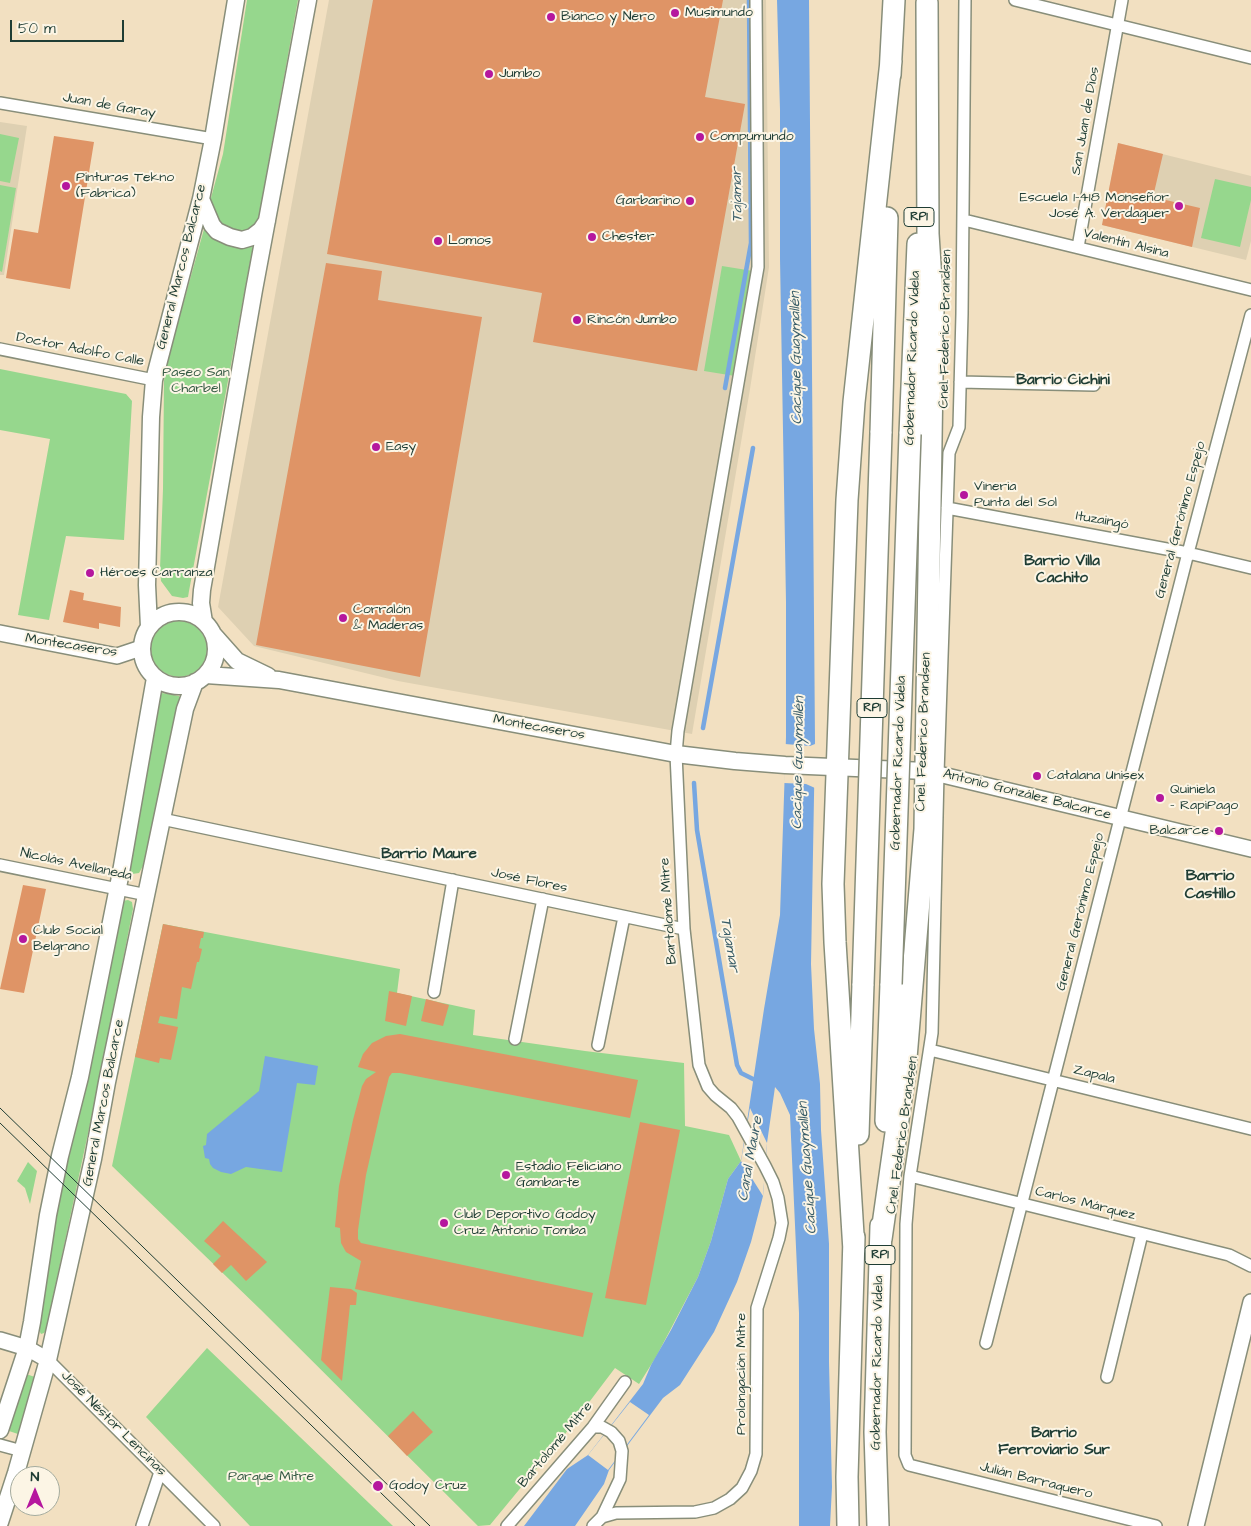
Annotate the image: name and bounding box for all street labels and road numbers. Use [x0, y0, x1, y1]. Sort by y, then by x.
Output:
street label: San Juan de Dios [1068, 66, 1104, 176]
street label: Juan de Garay [61, 90, 157, 122]
street label: General Marcos Balcarce [153, 183, 211, 351]
road number: RP1 [904, 208, 934, 226]
street label: Valentín Alsina [1082, 225, 1170, 263]
street label: Cnel. Federico Brandsen [936, 249, 956, 409]
street label: Gobernador Ricardo Videla [902, 270, 924, 446]
street label: Doctor Adolfo Calle [15, 329, 145, 371]
street label: General Gerónimo Espejo [1152, 440, 1210, 600]
street label: Ituzaingó [1074, 508, 1130, 534]
street label: Montecaseros [24, 630, 118, 662]
street label: Cnel. Federico Brandsen [913, 652, 935, 812]
street label: Gobernador Ricardo Videla [888, 675, 910, 851]
road number: RP1 [857, 698, 887, 718]
street label: Montecaseros [492, 712, 586, 744]
street label: Antonio González Balcarce [941, 766, 1113, 824]
street label: General Gerónimo Espejo [1053, 831, 1109, 993]
street label: Nicolás Avellaneda [19, 845, 133, 885]
street label: Bartolomé Mitre [657, 857, 681, 965]
street label: José Flores [489, 865, 569, 897]
street label: General Marcos Balcarce [80, 1018, 128, 1188]
street label: Cnel. Federico Brandsen [884, 1055, 922, 1215]
street label: Zapala [1071, 1062, 1117, 1088]
street label: Carlos Márquez [1033, 1183, 1137, 1225]
road number: RP1 [865, 1246, 895, 1264]
street label: Gobernador Ricardo Videla [868, 1276, 888, 1450]
street label: Prolongación Mitre [734, 1313, 750, 1435]
street label: José Néstor Lencinas [57, 1368, 169, 1480]
street label: Bartolomé Mitre [515, 1399, 597, 1491]
street label: Julián Barraquero [978, 1459, 1094, 1503]

